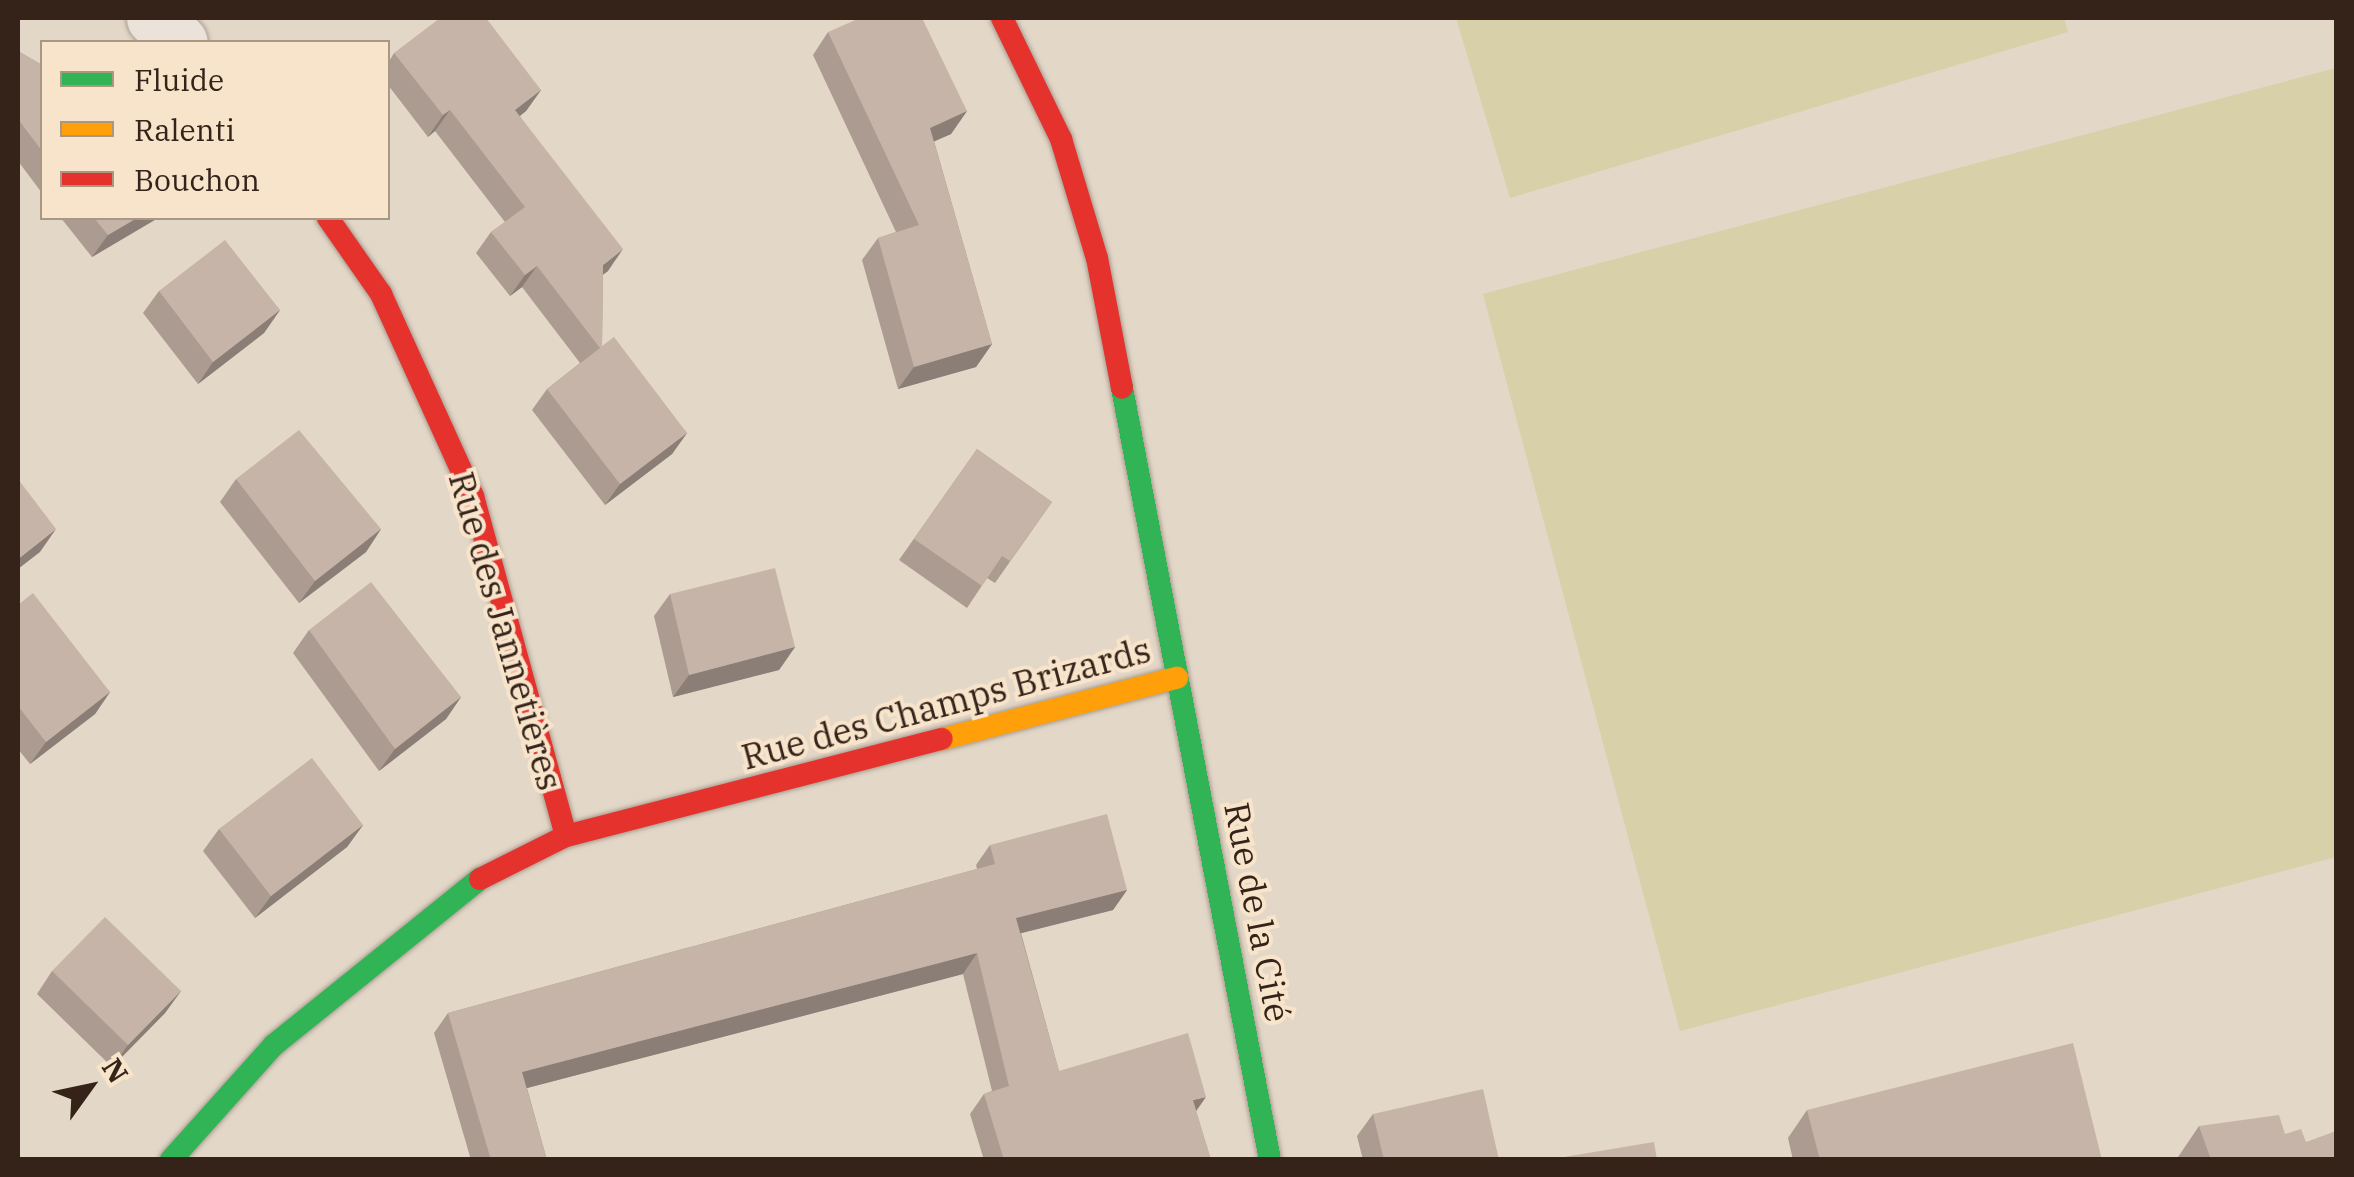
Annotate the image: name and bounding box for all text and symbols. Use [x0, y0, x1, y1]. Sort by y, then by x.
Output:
legend [40, 40, 390, 220]
text: Fluide [134, 60, 224, 99]
text: Ralenti [134, 110, 235, 149]
text: Bouchon [134, 160, 260, 199]
street label: Rue des Jannetières [440, 467, 572, 795]
street label: Rue des Champs Brizards [737, 628, 1155, 778]
street label: Rue de la Cité [1216, 799, 1300, 1025]
north arrow [40, 1037, 140, 1137]
text: N [94, 1051, 137, 1090]

